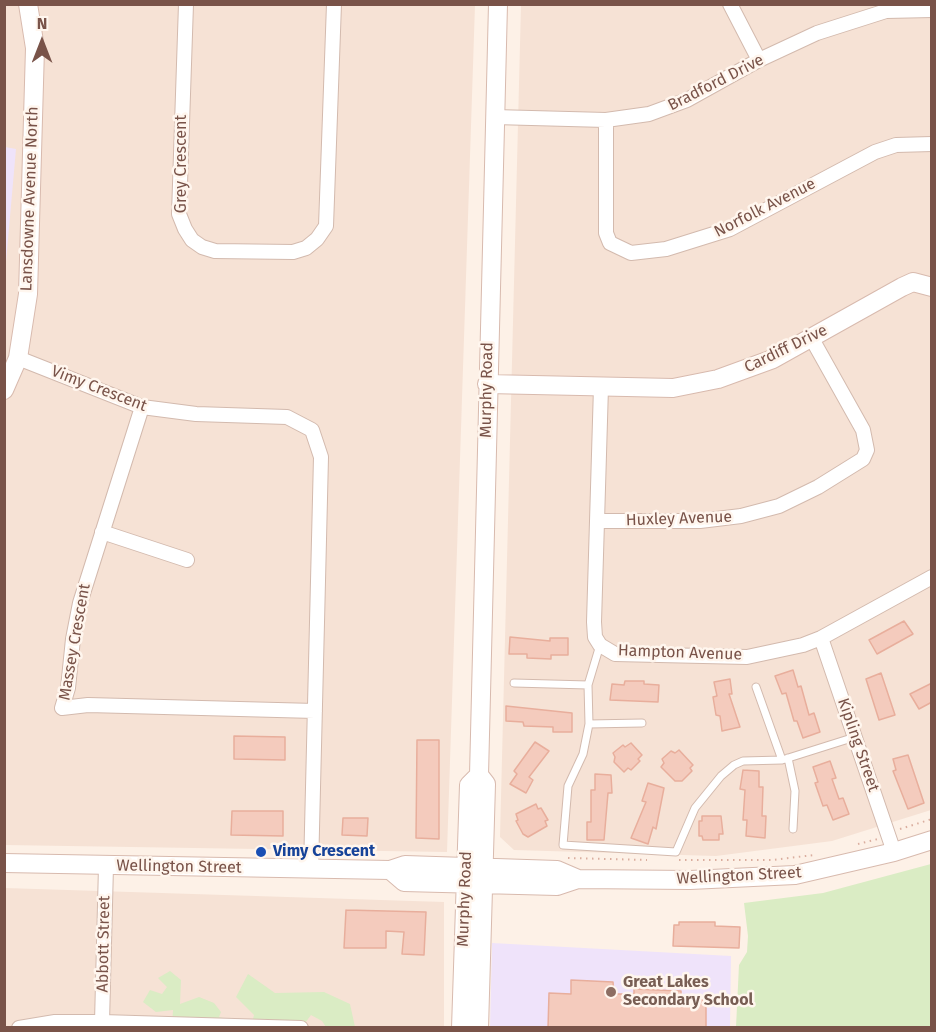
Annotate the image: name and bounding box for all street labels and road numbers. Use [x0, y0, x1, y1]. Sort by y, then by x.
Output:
street label: Bradford Drive [665, 51, 767, 115]
street label: Lansdowne Avenue North [17, 106, 43, 292]
street label: Grey Crescent [172, 115, 192, 213]
street label: Norfolk Avenue [711, 174, 819, 242]
street label: Cardiff Drive [741, 321, 831, 377]
street label: Murphy Road [477, 342, 497, 438]
street label: Vimy Crescent [48, 362, 150, 416]
street label: Huxley Avenue [625, 508, 733, 530]
street label: Massey Crescent [55, 582, 95, 702]
street label: Hampton Avenue [618, 641, 742, 665]
street label: Kipling Street [833, 696, 883, 794]
street label: Murphy Road [454, 851, 476, 947]
street label: Wellington Street [116, 856, 242, 878]
street label: Wellington Street [676, 863, 802, 889]
street label: Abbott Street [94, 895, 114, 993]

